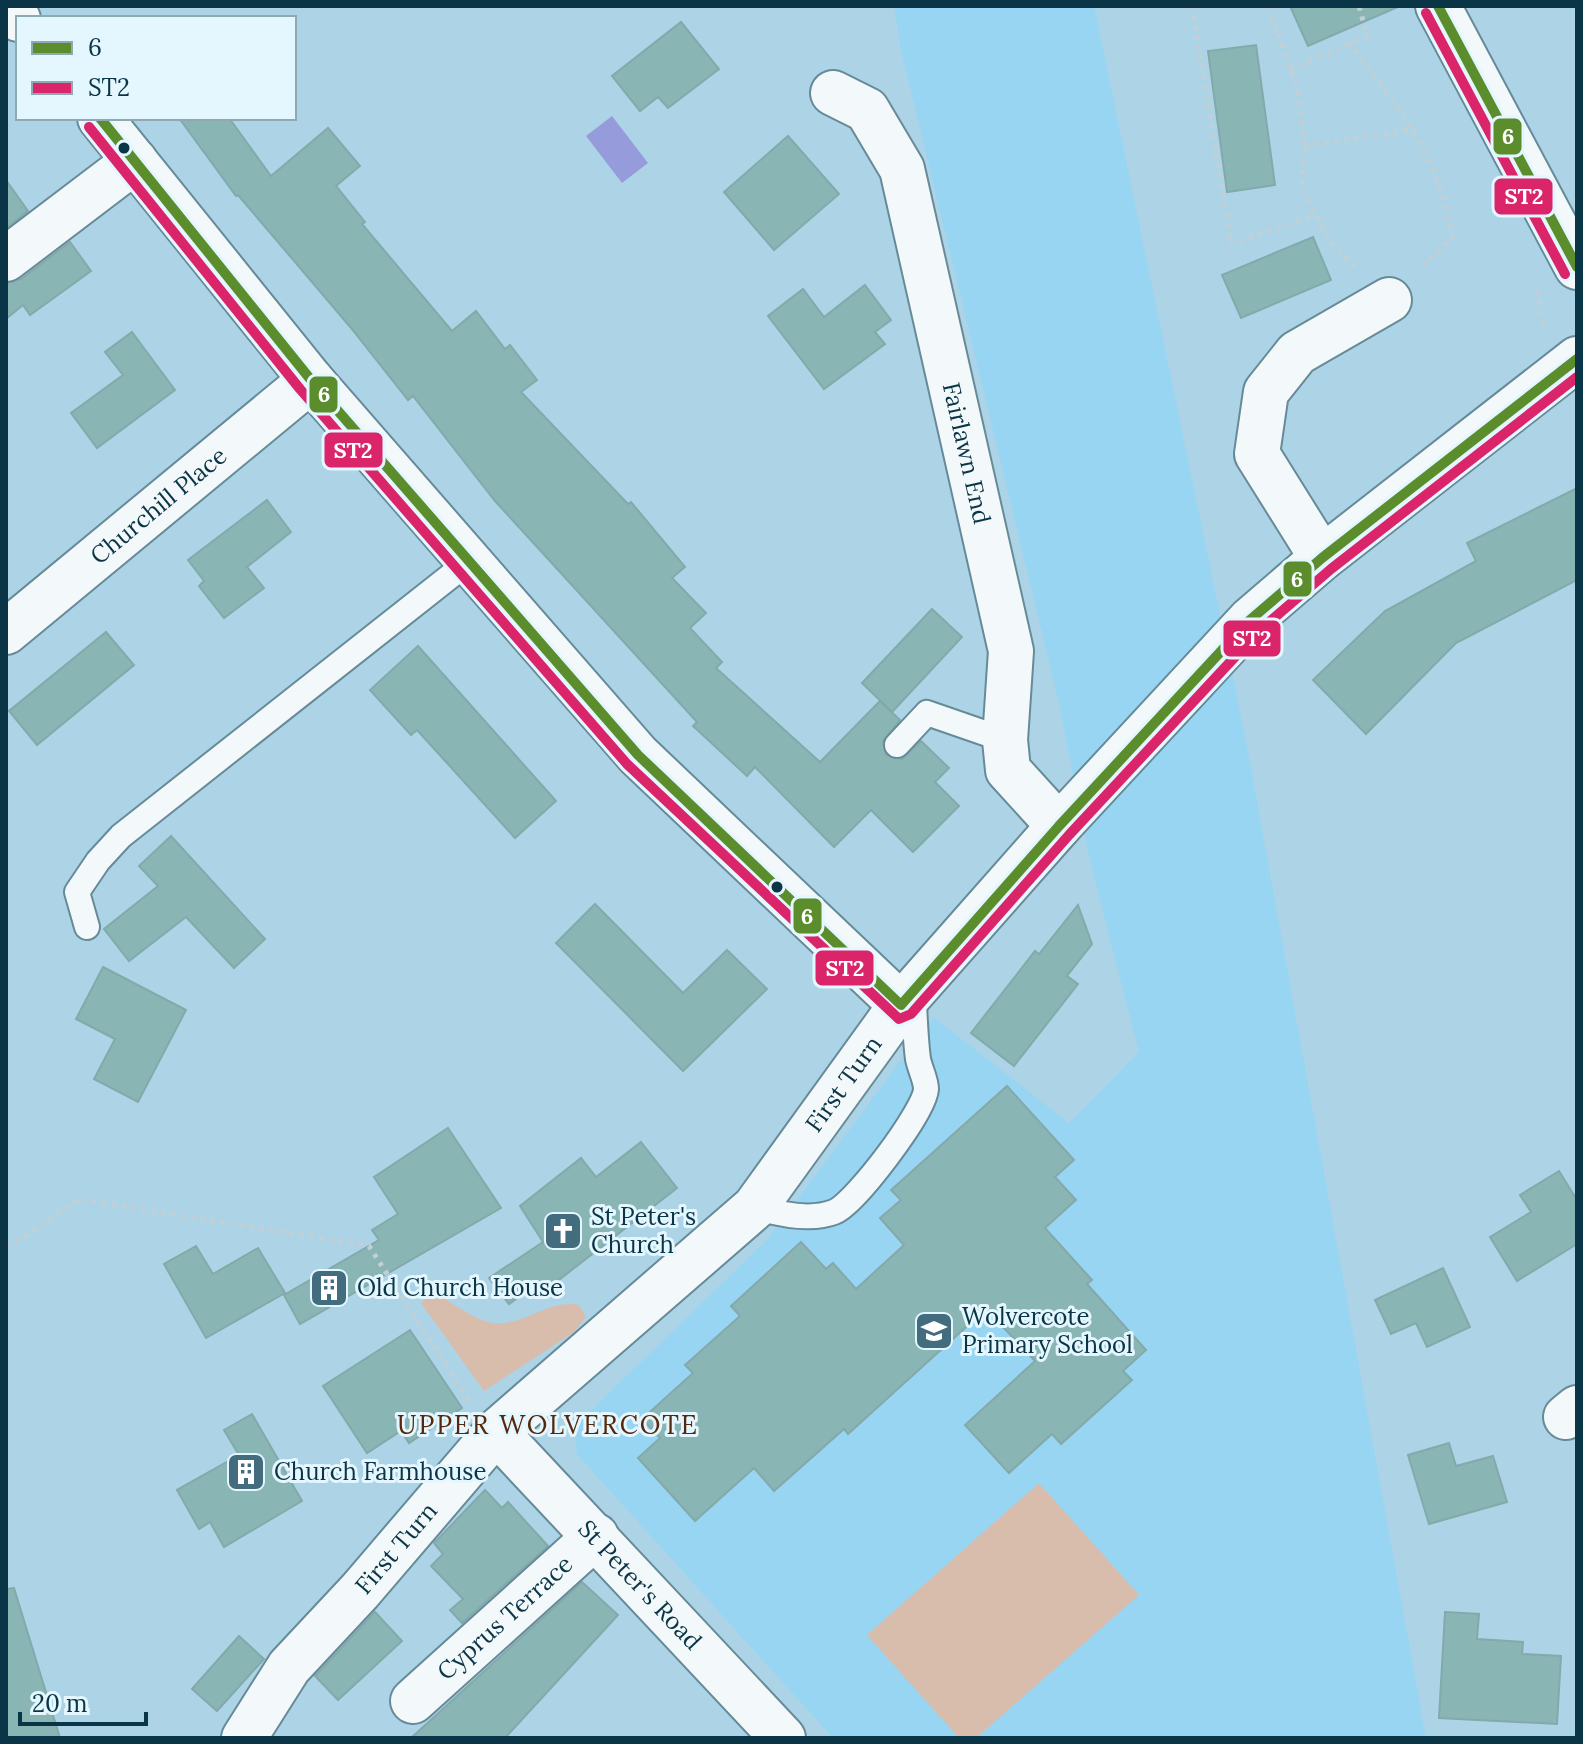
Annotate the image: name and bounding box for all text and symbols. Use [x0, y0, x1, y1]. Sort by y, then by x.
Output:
legend [16, 16, 296, 120]
text: 6 [88, 32, 102, 63]
text: ST2 [88, 72, 130, 103]
line badge: 6 [1492, 117, 1523, 156]
text: 6 [1502, 122, 1514, 150]
unlabelled marker [116, 140, 132, 156]
line badge: ST2 [1493, 177, 1554, 216]
text: ST2 [1504, 182, 1544, 210]
line badge: 6 [308, 375, 339, 414]
street label: Fairlawn End [936, 379, 998, 527]
text: 6 [318, 380, 330, 408]
line badge: ST2 [323, 431, 384, 469]
text: ST2 [333, 436, 373, 464]
street label: Churchill Place [84, 440, 233, 571]
line badge: 6 [1282, 560, 1313, 598]
text: 6 [1291, 565, 1303, 593]
line badge: ST2 [1222, 619, 1282, 658]
text: ST2 [1232, 624, 1272, 652]
unlabelled marker [769, 879, 785, 895]
line badge: 6 [792, 897, 823, 935]
text: 6 [801, 902, 813, 930]
line badge: ST2 [814, 949, 875, 987]
text: ST2 [825, 954, 865, 982]
street label: First Turn [798, 1030, 889, 1138]
place label: St Peter's Church [591, 1201, 696, 1260]
church icon: St Peter's Church [542, 1210, 584, 1252]
building icon: Old Church House [308, 1267, 350, 1309]
place label: Old Church House [357, 1272, 563, 1303]
place label: Wolvercote Primary School [962, 1301, 1133, 1360]
school or university icon: Wolvercote Primary School [913, 1310, 955, 1352]
district label: UPPER WOLVERCOTE [397, 1408, 699, 1441]
building icon: Church Farmhouse [225, 1451, 267, 1493]
place label: Church Farmhouse [274, 1456, 486, 1487]
street label: First Turn [348, 1496, 444, 1601]
street label: St Peter's Road [572, 1513, 709, 1656]
street label: Cyprus Terrace [431, 1549, 579, 1687]
scale bar [20, 1676, 146, 1726]
text: 20 m [32, 1688, 88, 1719]

